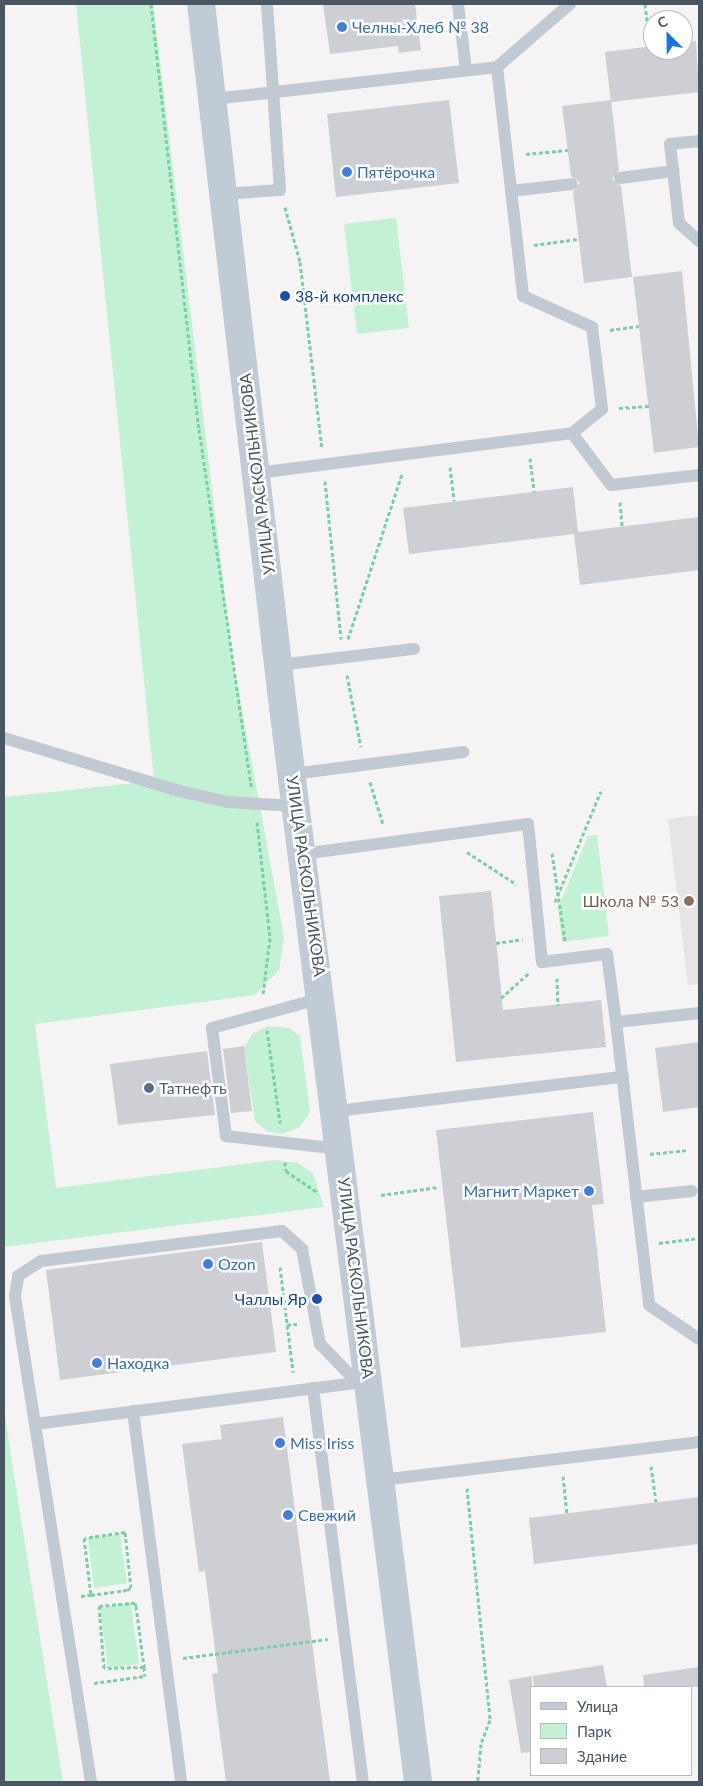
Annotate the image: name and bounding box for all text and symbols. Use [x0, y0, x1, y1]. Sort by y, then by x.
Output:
north arrow [643, 10, 693, 60]
text: С [655, 12, 670, 31]
place label: Челны-Хлеб № 38 [352, 17, 489, 37]
marker: Челны-Хлеб № 38 [336, 21, 348, 33]
place label: Пятёрочка [357, 162, 435, 182]
marker: Пятёрочка [341, 166, 353, 178]
place label: 38-й комплекс [295, 286, 404, 306]
marker: 38-й комплекс [279, 290, 291, 302]
street label: УЛИЦА РАСКОЛЬНИКОВА [235, 372, 279, 576]
street label: УЛИЦА РАСКОЛЬНИКОВА [282, 774, 330, 978]
place label: Школа № 53 [583, 891, 679, 911]
marker: Школа № 53 [683, 895, 695, 907]
place label: Татнефть [159, 1078, 227, 1098]
marker: Татнефть [143, 1082, 155, 1094]
street label: УЛИЦА РАСКОЛЬНИКОВА [334, 1176, 378, 1380]
place label: Магнит Маркет [464, 1181, 579, 1201]
marker: Магнит Маркет [583, 1185, 595, 1197]
place label: Ozon [218, 1254, 256, 1274]
marker: Ozon [202, 1258, 214, 1270]
place label: Чаллы Яр [235, 1289, 307, 1309]
marker: Чаллы Яр [311, 1293, 323, 1305]
place label: Находка [107, 1353, 169, 1373]
marker: Находка [91, 1357, 103, 1369]
place label: Miss Iriss [290, 1433, 354, 1453]
marker: Miss Iriss [274, 1437, 286, 1449]
place label: Свежий [298, 1505, 356, 1525]
marker: Свежий [282, 1509, 294, 1521]
legend [530, 1686, 693, 1776]
text: Улица [577, 1697, 618, 1715]
text: Парк [577, 1722, 611, 1740]
text: Здание [577, 1747, 627, 1765]

